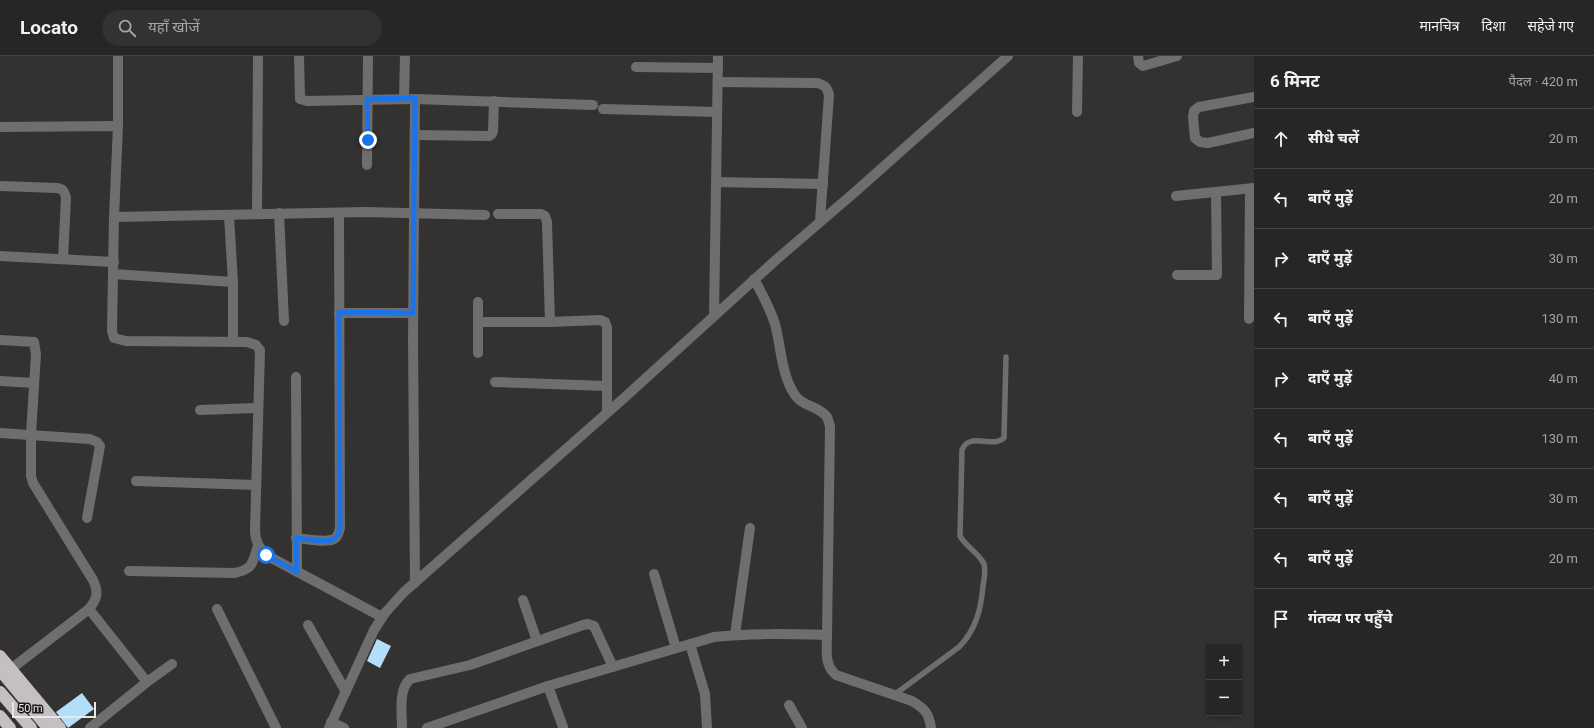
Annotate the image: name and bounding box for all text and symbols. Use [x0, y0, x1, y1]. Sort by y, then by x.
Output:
search box [102, 10, 382, 46]
text: Locato [20, 16, 78, 39]
icon: search [116, 17, 138, 39]
text: यहाँ खोजें [148, 18, 200, 36]
text: मानचित्र [1419, 18, 1459, 34]
text: दिशा [1481, 18, 1506, 34]
text: सहेजे गए [1528, 18, 1574, 34]
text: 6 मिनट [1270, 71, 1320, 91]
text: पैदल · 420 m [1509, 74, 1578, 89]
icon: ahead [1270, 128, 1292, 150]
text: सीधे चलें [1308, 129, 1359, 147]
route end [359, 131, 377, 149]
text: 20 m [1549, 131, 1578, 146]
icon: left [1270, 188, 1292, 210]
text: बाएँ मुड़ें [1308, 189, 1353, 207]
text: 20 m [1549, 191, 1578, 206]
icon: right [1270, 248, 1292, 270]
text: दाएँ मुड़ें [1308, 249, 1352, 267]
text: 30 m [1549, 251, 1578, 266]
icon: left [1270, 308, 1292, 330]
text: बाएँ मुड़ें [1308, 309, 1353, 327]
text: 130 m [1541, 311, 1578, 326]
icon: right [1270, 368, 1292, 390]
text: दाएँ मुड़ें [1308, 369, 1352, 387]
text: 40 m [1549, 371, 1578, 386]
icon: left [1270, 428, 1292, 450]
text: बाएँ मुड़ें [1308, 429, 1353, 447]
text: 130 m [1541, 431, 1578, 446]
icon: left [1270, 488, 1292, 510]
text: बाएँ मुड़ें [1308, 489, 1353, 507]
text: 30 m [1549, 491, 1578, 506]
route start [257, 546, 275, 564]
icon: left [1270, 548, 1292, 570]
text: बाएँ मुड़ें [1308, 549, 1353, 567]
text: 20 m [1549, 551, 1578, 566]
icon: arrive [1270, 608, 1292, 630]
text: गंतव्य पर पहुँचे [1308, 609, 1393, 627]
map controls [1206, 644, 1242, 716]
button: + [1206, 644, 1242, 680]
button: − [1206, 680, 1242, 716]
scale bar [12, 700, 96, 719]
text: 50 m [18, 702, 43, 715]

